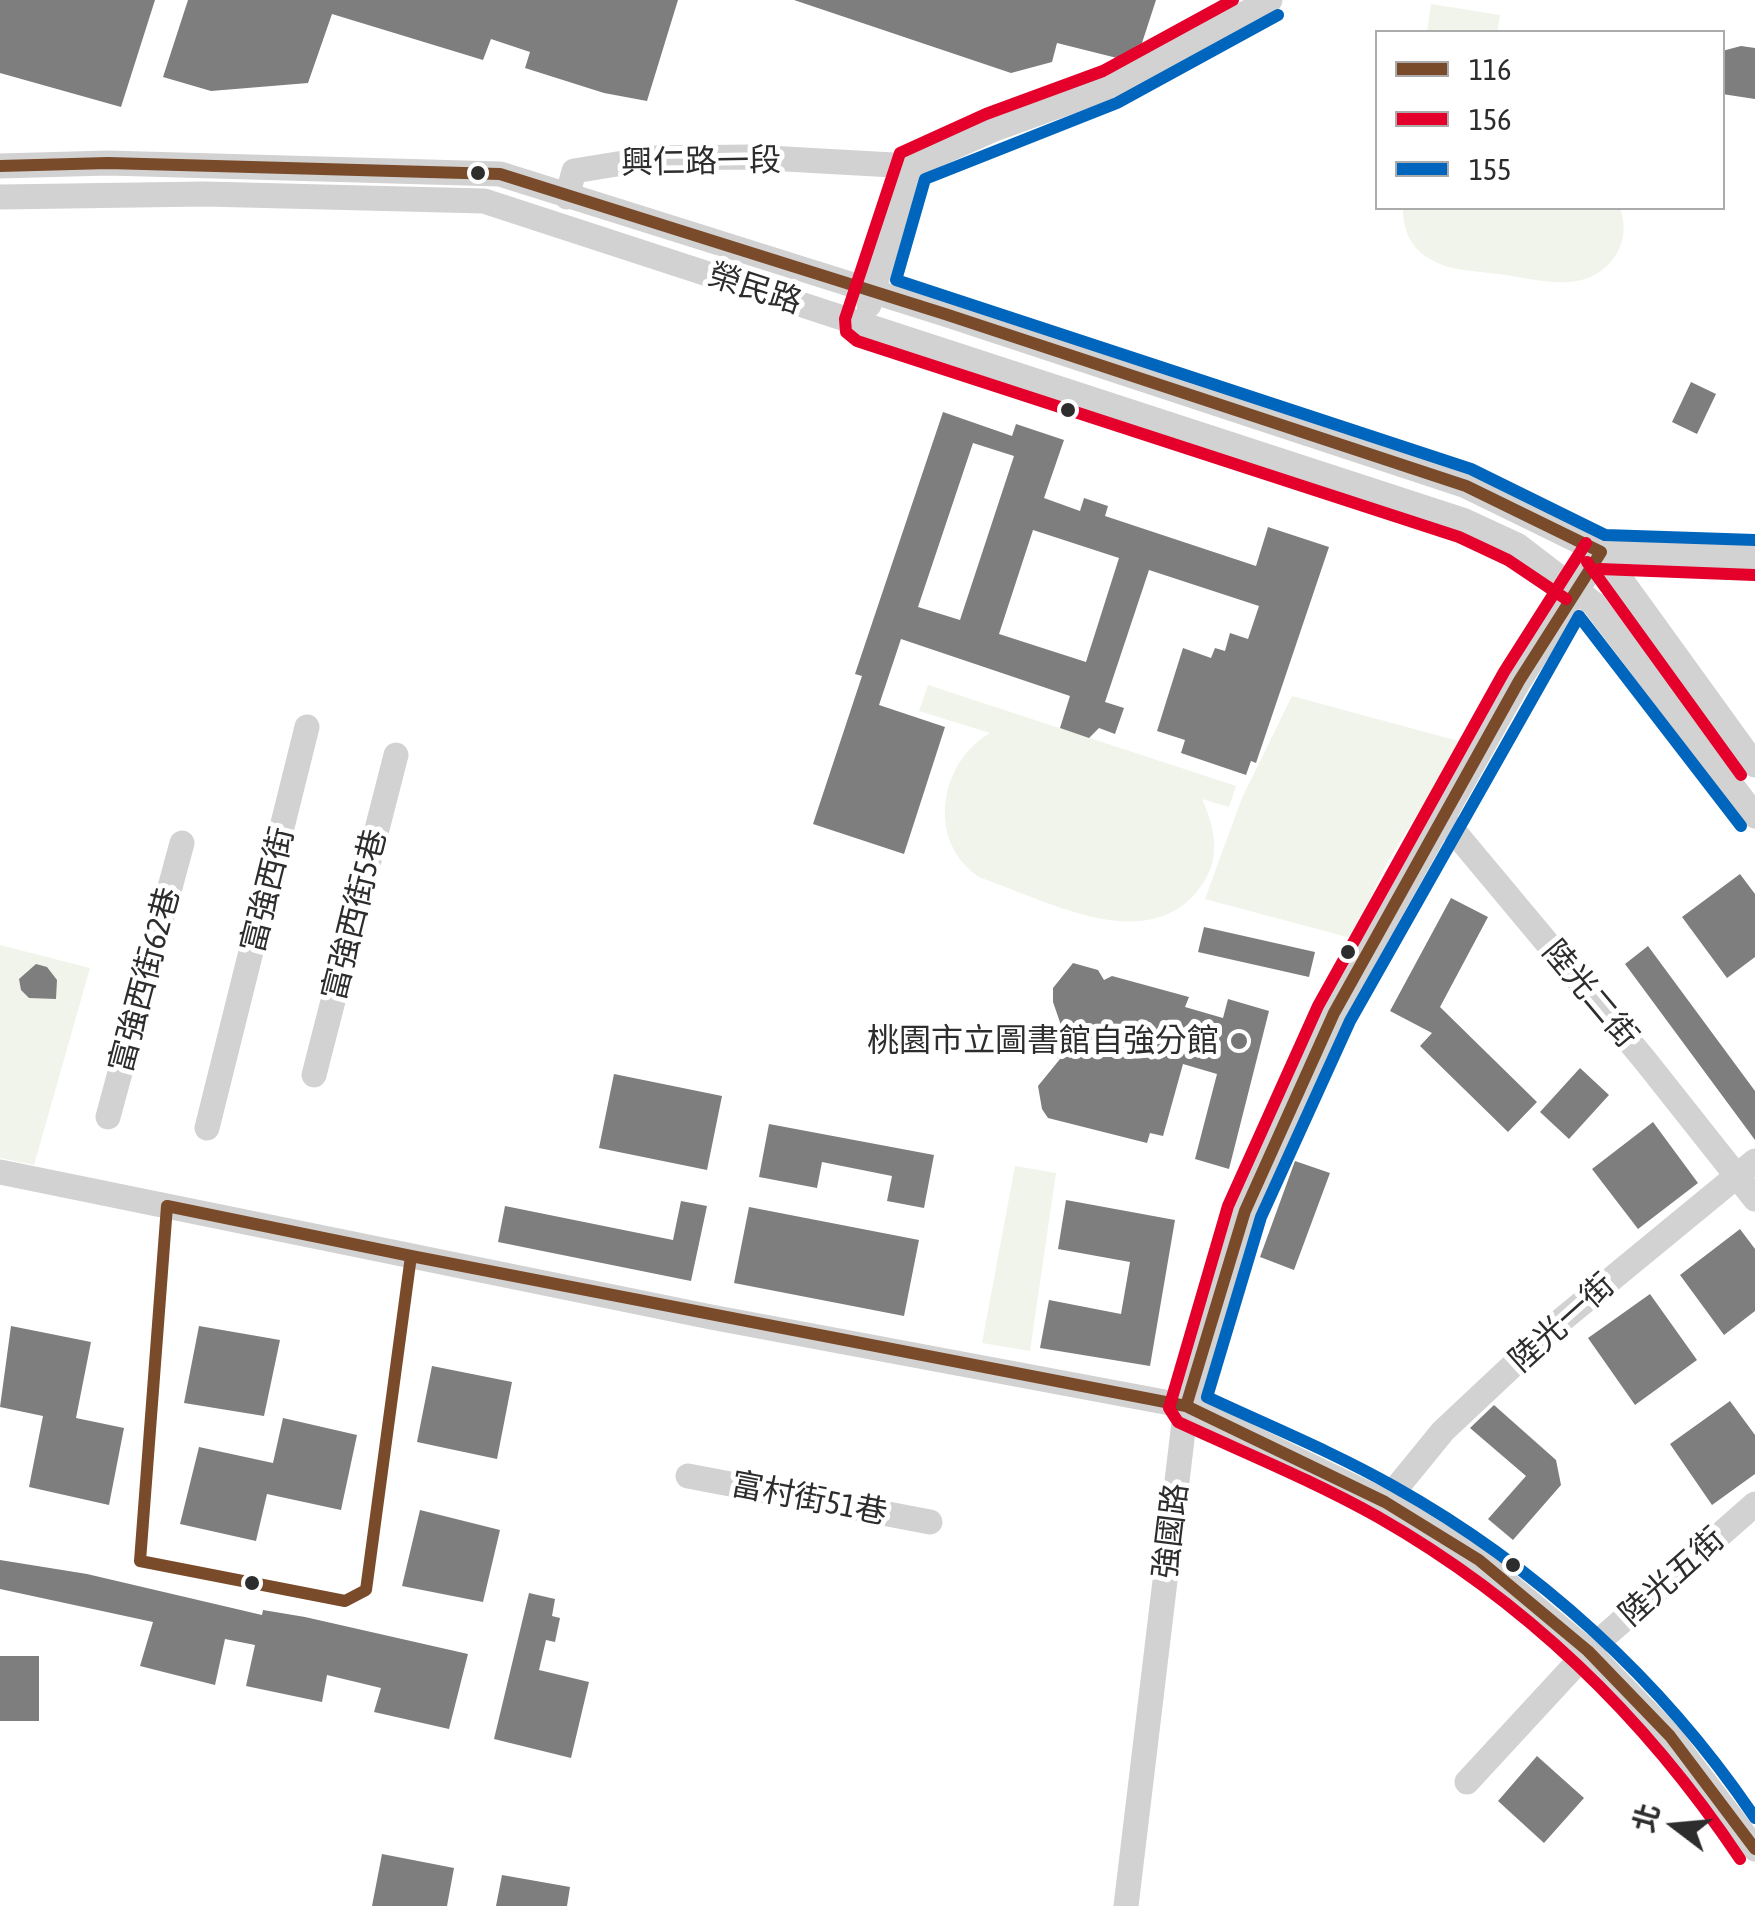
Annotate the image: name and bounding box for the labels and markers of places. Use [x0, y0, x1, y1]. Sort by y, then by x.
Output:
unlabelled marker [468, 163, 488, 183]
unlabelled marker [1058, 400, 1078, 420]
unlabelled marker [1338, 942, 1358, 962]
place label: 桃園市立圖書館自強分館 [867, 1022, 1219, 1060]
marker: 桃園市立圖書館自強分館 [1228, 1030, 1250, 1052]
unlabelled marker [1503, 1555, 1523, 1575]
unlabelled marker [242, 1573, 262, 1593]

